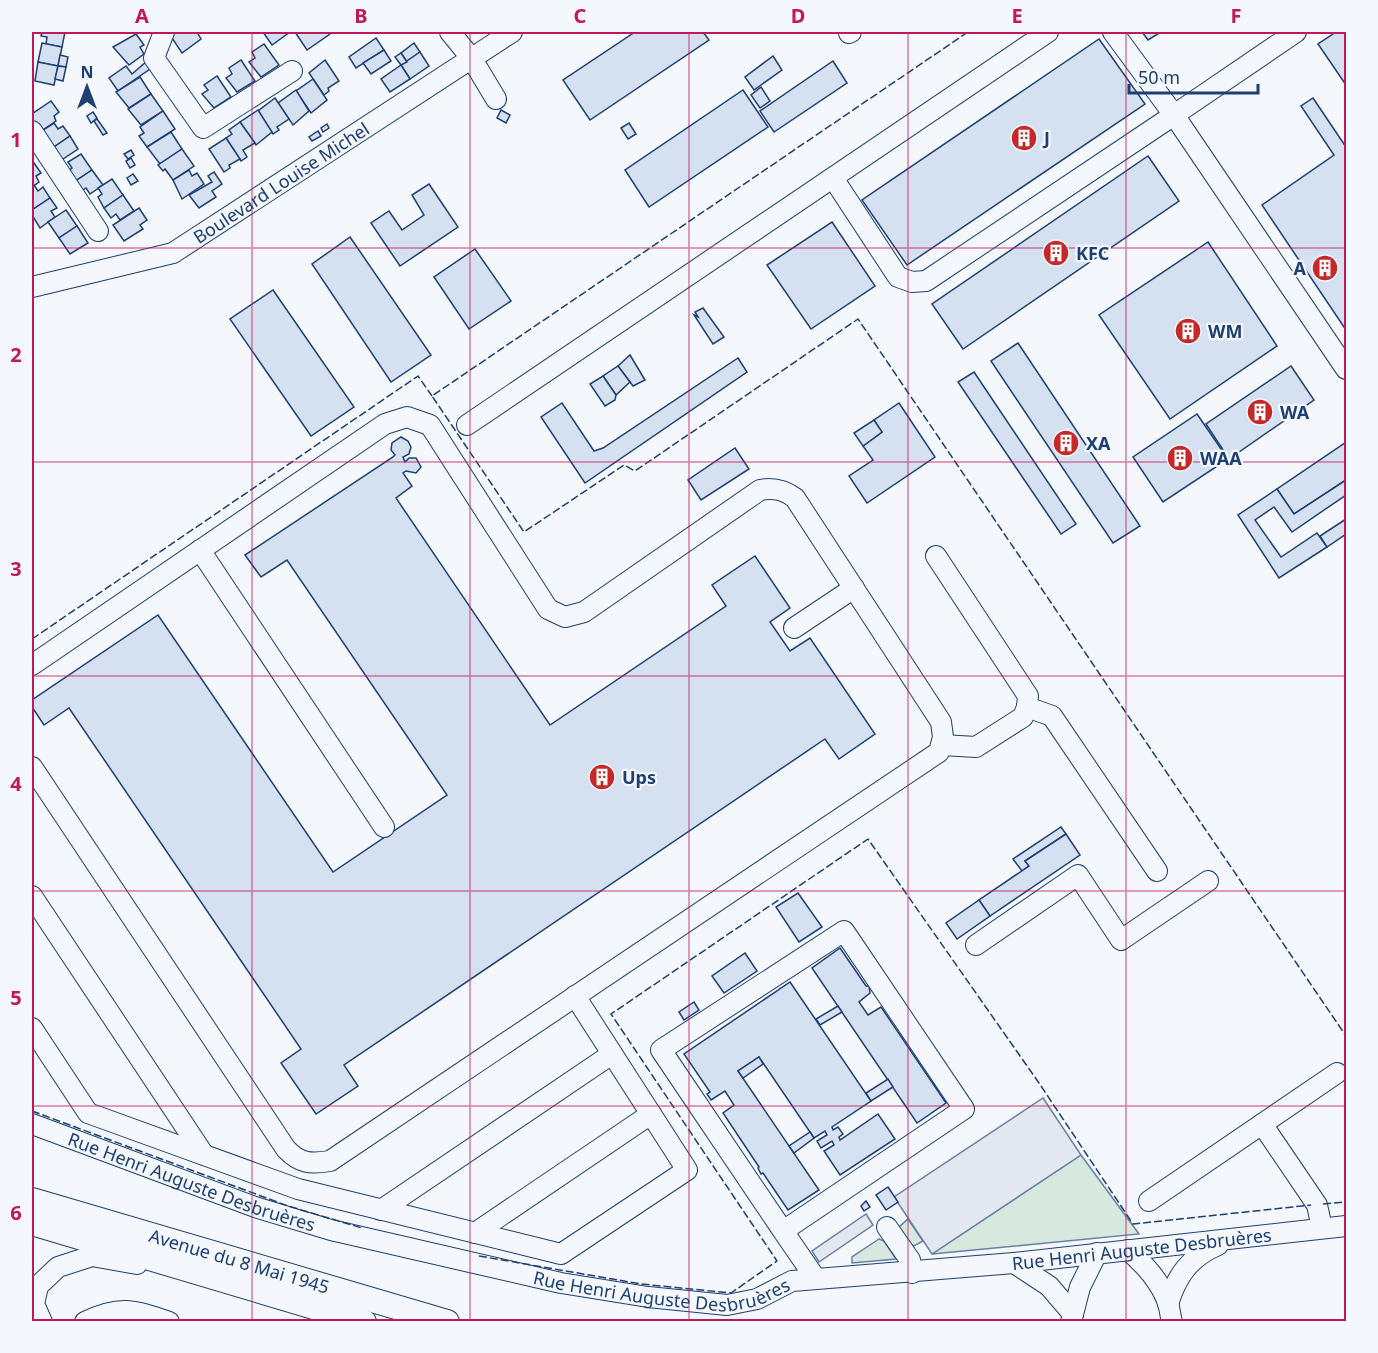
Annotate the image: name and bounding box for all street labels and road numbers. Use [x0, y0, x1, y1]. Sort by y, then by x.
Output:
street label: Boulevard Louise Michel [188, 116, 374, 249]
street label: Rue Henri Auguste Desbruères [65, 1127, 318, 1237]
street label: Rue Henri Auguste Desbruères [1011, 1222, 1273, 1275]
street label: Avenue du 8 Mai 1945 [146, 1223, 332, 1299]
street label: Rue Henri Auguste Desbruères [531, 1265, 794, 1317]

